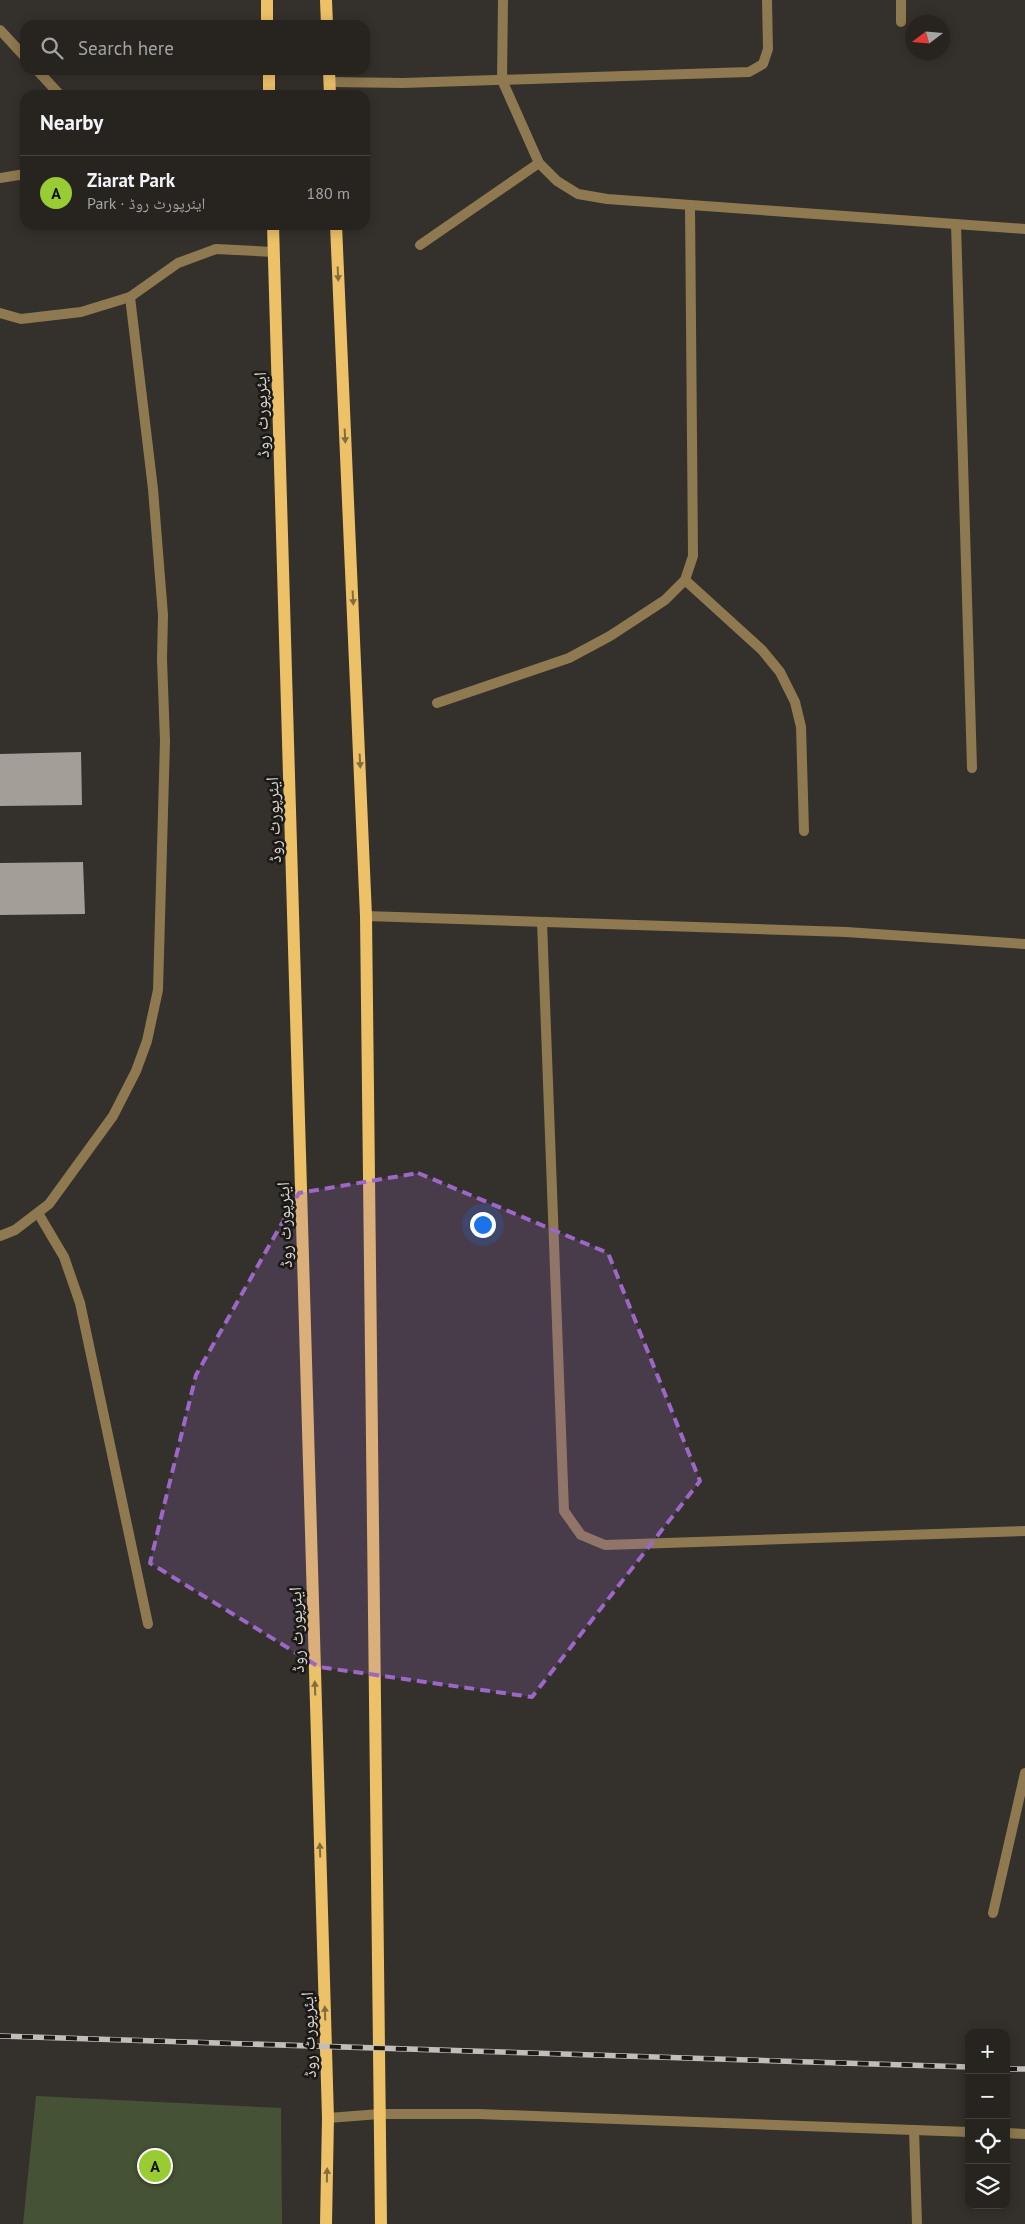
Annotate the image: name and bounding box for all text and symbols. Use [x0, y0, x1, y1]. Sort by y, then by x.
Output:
north arrow [905, 15, 950, 60]
search box [20, 20, 370, 75]
icon: search [38, 34, 66, 62]
text: Search here [78, 36, 174, 60]
text: Nearby [40, 109, 103, 136]
text: Ziarat Park [87, 168, 175, 192]
text: A [51, 183, 61, 203]
text: 180 m [307, 183, 350, 203]
text: Park · ایئرپورٹ روڈ [87, 193, 205, 213]
one-way arrow [335, 266, 343, 282]
street label: ایئرپورٹ روڈ [248, 372, 274, 458]
one-way arrow [342, 428, 350, 444]
one-way arrow [349, 591, 357, 607]
one-way arrow [356, 753, 364, 769]
street label: ایئرپورٹ روڈ [260, 777, 286, 863]
street label: ایئرپورٹ روڈ [271, 1182, 297, 1268]
your location [470, 1212, 496, 1238]
street label: ایئرپورٹ روڈ [283, 1587, 309, 1673]
one-way arrow [311, 1680, 319, 1696]
one-way arrow [316, 1842, 324, 1858]
street label: ایئرپورٹ روڈ [295, 1992, 321, 2078]
one-way arrow [320, 2005, 328, 2021]
map controls [965, 2029, 1010, 2209]
button: + [965, 2029, 1010, 2074]
button: − [965, 2074, 1010, 2119]
button: locate [965, 2119, 1010, 2164]
pin: A [139, 2147, 171, 2185]
button: layers [965, 2164, 1010, 2209]
one-way arrow [323, 2167, 331, 2183]

